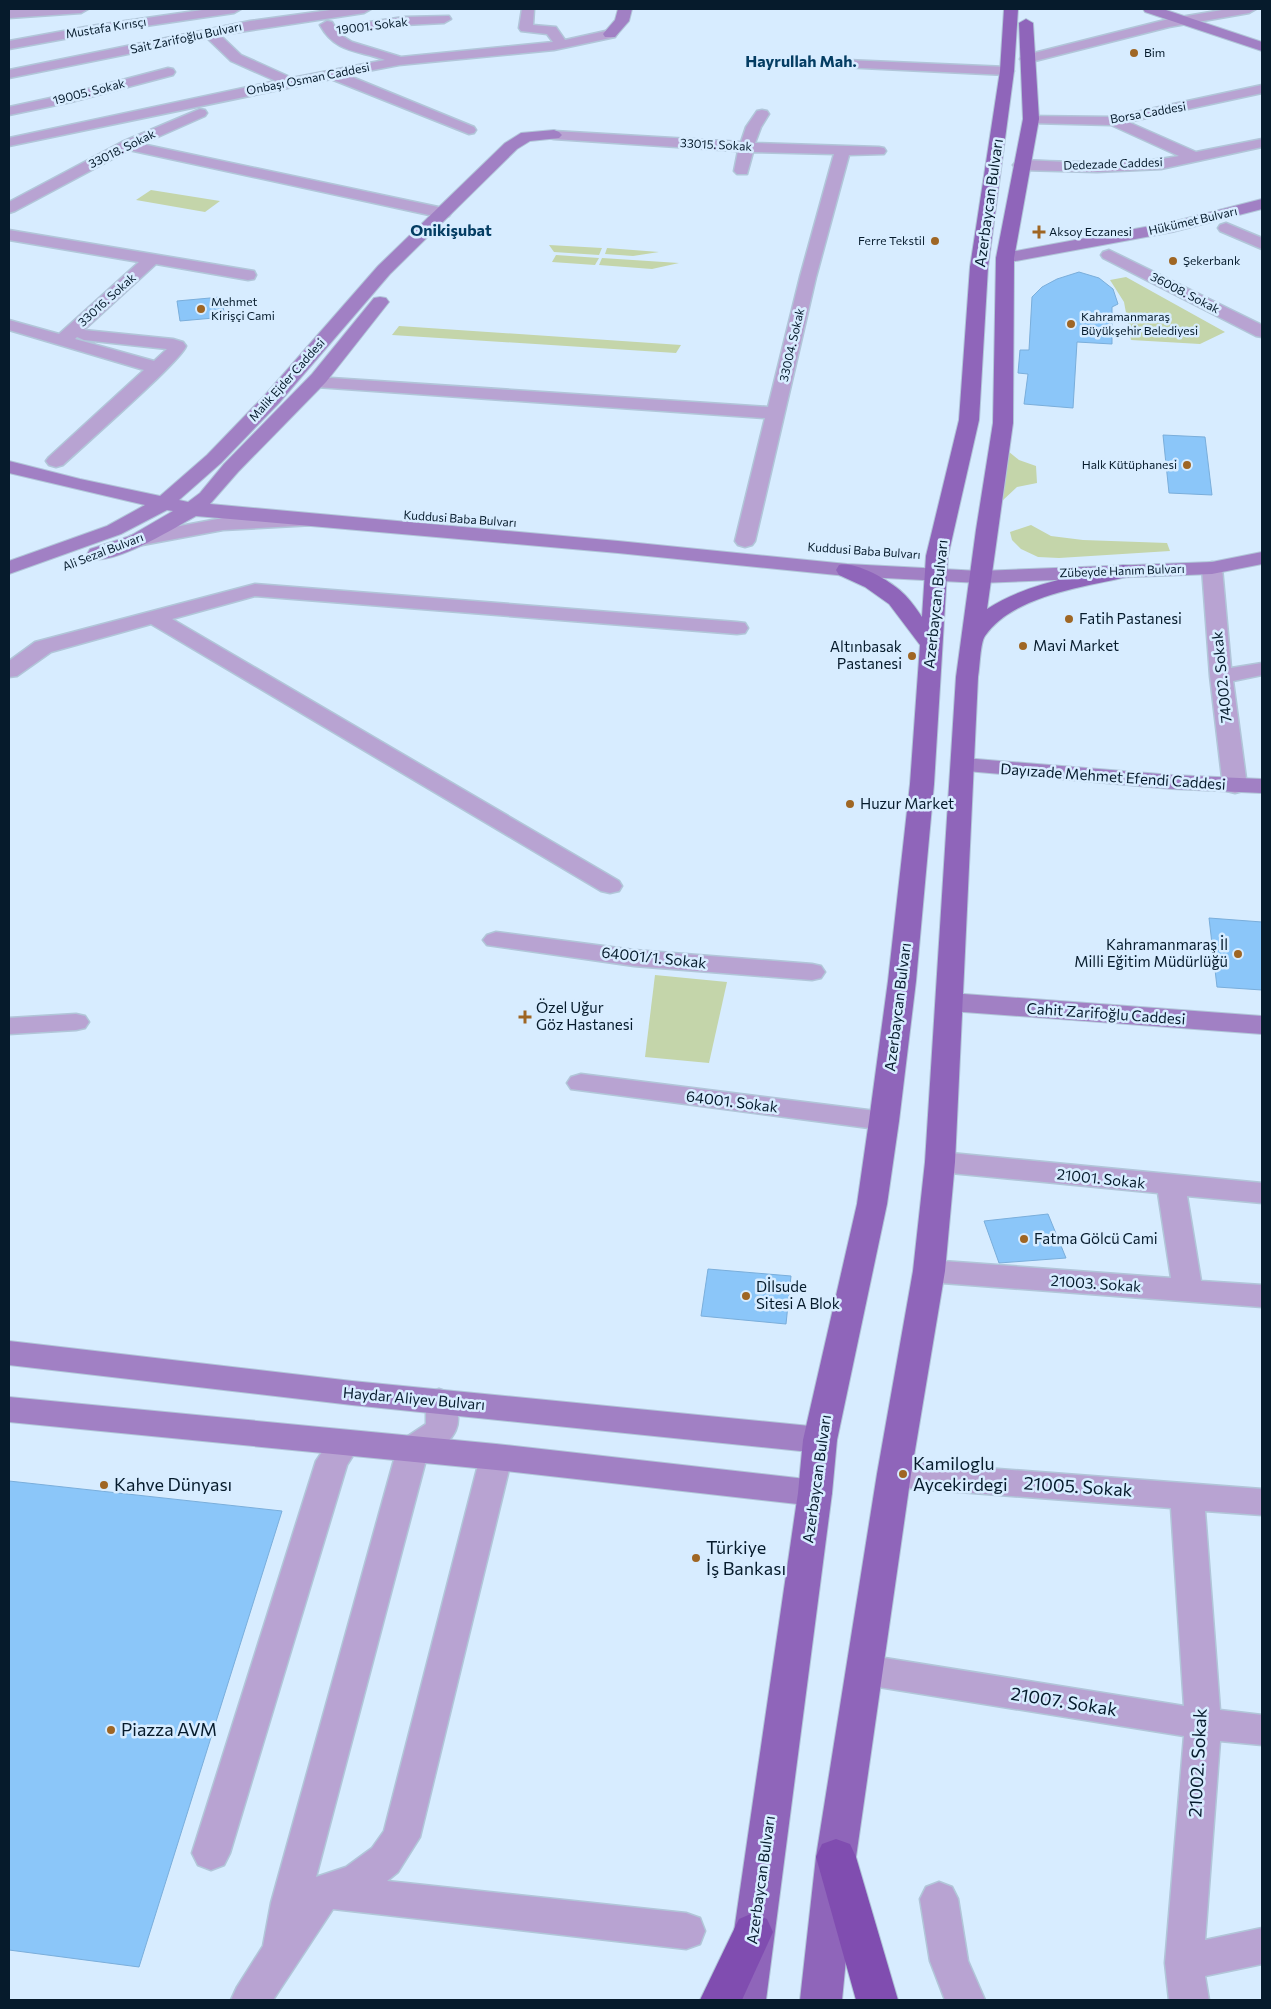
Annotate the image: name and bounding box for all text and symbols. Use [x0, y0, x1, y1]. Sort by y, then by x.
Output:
street label: Mustafa Kırısçı [65, 14, 147, 40]
street label: 19001. Sokak [335, 14, 409, 36]
street label: Sait Zarifoğlu Bulvarı [129, 18, 243, 56]
place label: Bim [1144, 45, 1165, 59]
marker: Bim [1128, 47, 1140, 59]
district label: Hayrullah Mah. [745, 51, 857, 70]
street label: Onbaşı Osman Caddesi [245, 59, 371, 97]
street label: 19005. Sokak [51, 75, 127, 107]
street label: Borsa Caddesi [1109, 98, 1187, 126]
street label: 33018. Sokak [86, 126, 158, 170]
street label: 33015. Sokak [680, 135, 753, 153]
street label: Azerbaycan Bulvarı [970, 137, 1006, 268]
street label: Dedezade Caddesi [1063, 154, 1163, 172]
street label: Hükümet Bulvarı [1147, 203, 1238, 237]
district label: Onikişubat [410, 220, 492, 239]
place label: Aksoy Eczanesi [1049, 224, 1132, 238]
marker: Aksoy Eczanesi [1033, 226, 1045, 238]
place label: Ferre Tekstil [858, 233, 925, 247]
marker: Ferre Tekstil [929, 235, 941, 247]
place label: Şekerbank [1183, 253, 1241, 267]
marker: Şekerbank [1167, 255, 1179, 267]
street label: 36008. Sokak [1149, 269, 1223, 316]
street label: 33016. Sokak [75, 270, 138, 329]
place label: Mehmet Kirişçi Cami [211, 294, 275, 322]
marker: Mehmet Kirişçi Cami [195, 303, 207, 315]
street label: 33004. Sokak [776, 306, 806, 383]
place label: Kahramanmaraş Büyükşehir Belediyesi [1081, 309, 1198, 337]
marker: Kahramanmaraş Büyükşehir Belediyesi [1065, 318, 1077, 330]
street label: Malik Ejder Caddesi [245, 335, 327, 424]
place label: Halk Kütüphanesi [1082, 457, 1177, 471]
marker: Halk Kütüphanesi [1181, 459, 1193, 471]
street label: Kuddusi Baba Bulvarı [403, 507, 517, 529]
street label: Ali Sezal Bulvarı [60, 529, 145, 573]
street label: Kuddusi Baba Bulvarı [807, 539, 921, 561]
street label: Azerbaycan Bulvarı [919, 539, 951, 669]
street label: Zübeyde Hanım Bulvarı [1059, 561, 1185, 579]
place label: Fatih Pastanesi [1079, 609, 1182, 627]
marker: Fatih Pastanesi [1063, 613, 1075, 625]
street label: 74002. Sokak [1207, 630, 1235, 724]
place label: Mavi Market [1033, 636, 1119, 654]
place label: Altınbasak Pastanesi [830, 637, 902, 672]
marker: Mavi Market [1017, 640, 1029, 652]
marker: Altınbasak Pastanesi [906, 650, 918, 662]
street label: Dayızade Mehmet Efendi Caddesi [1000, 759, 1226, 793]
place label: Huzur Market [860, 794, 954, 812]
marker: Huzur Market [844, 798, 856, 810]
place label: Kahramanmaraş İl Milli Eğitim Müdürlüğü [1074, 935, 1228, 970]
street label: Azerbaycan Bulvarı [880, 941, 914, 1072]
street label: 64001/1. Sokak [601, 943, 707, 971]
marker: Kahramanmaraş İl Milli Eğitim Müdürlüğü [1232, 948, 1244, 960]
place label: Özel Uğur Göz Hastanesi [536, 998, 633, 1033]
street label: Cahit Zarifoğlu Caddesi [1026, 998, 1186, 1028]
marker: Özel Uğur Göz Hastanesi [518, 1010, 532, 1024]
street label: 64001. Sokak [685, 1086, 779, 1116]
street label: 21001. Sokak [1056, 1164, 1146, 1192]
place label: Fatma Gölcü Cami [1034, 1229, 1158, 1247]
marker: Fatma Gölcü Cami [1018, 1233, 1030, 1245]
street label: 21003. Sokak [1050, 1271, 1142, 1295]
place label: Dİlsude Sitesi A Blok [756, 1277, 840, 1312]
marker: Dİlsude Sitesi A Blok [740, 1290, 752, 1302]
street label: Haydar Aliyev Bulvarı [342, 1383, 486, 1413]
street label: Azerbaycan Bulvarı [798, 1413, 834, 1544]
place label: Kamiloglu Aycekirdegi [913, 1452, 1008, 1495]
marker: Kamiloglu Aycekirdegi [897, 1468, 909, 1480]
street label: 21005. Sokak [1023, 1471, 1134, 1501]
place label: Kahve Dünyası [114, 1473, 232, 1495]
marker: Kahve Dünyası [98, 1479, 110, 1491]
place label: Türkiye İş Bankası [706, 1536, 786, 1579]
marker: Türkiye İş Bankası [690, 1552, 702, 1564]
street label: 21007. Sokak [1009, 1682, 1119, 1720]
street label: 21002. Sokak [1183, 1708, 1211, 1818]
place label: Piazza AVM [121, 1718, 217, 1740]
marker: Piazza AVM [105, 1724, 117, 1736]
street label: Azerbaycan Bulvarı [742, 1814, 778, 1945]

